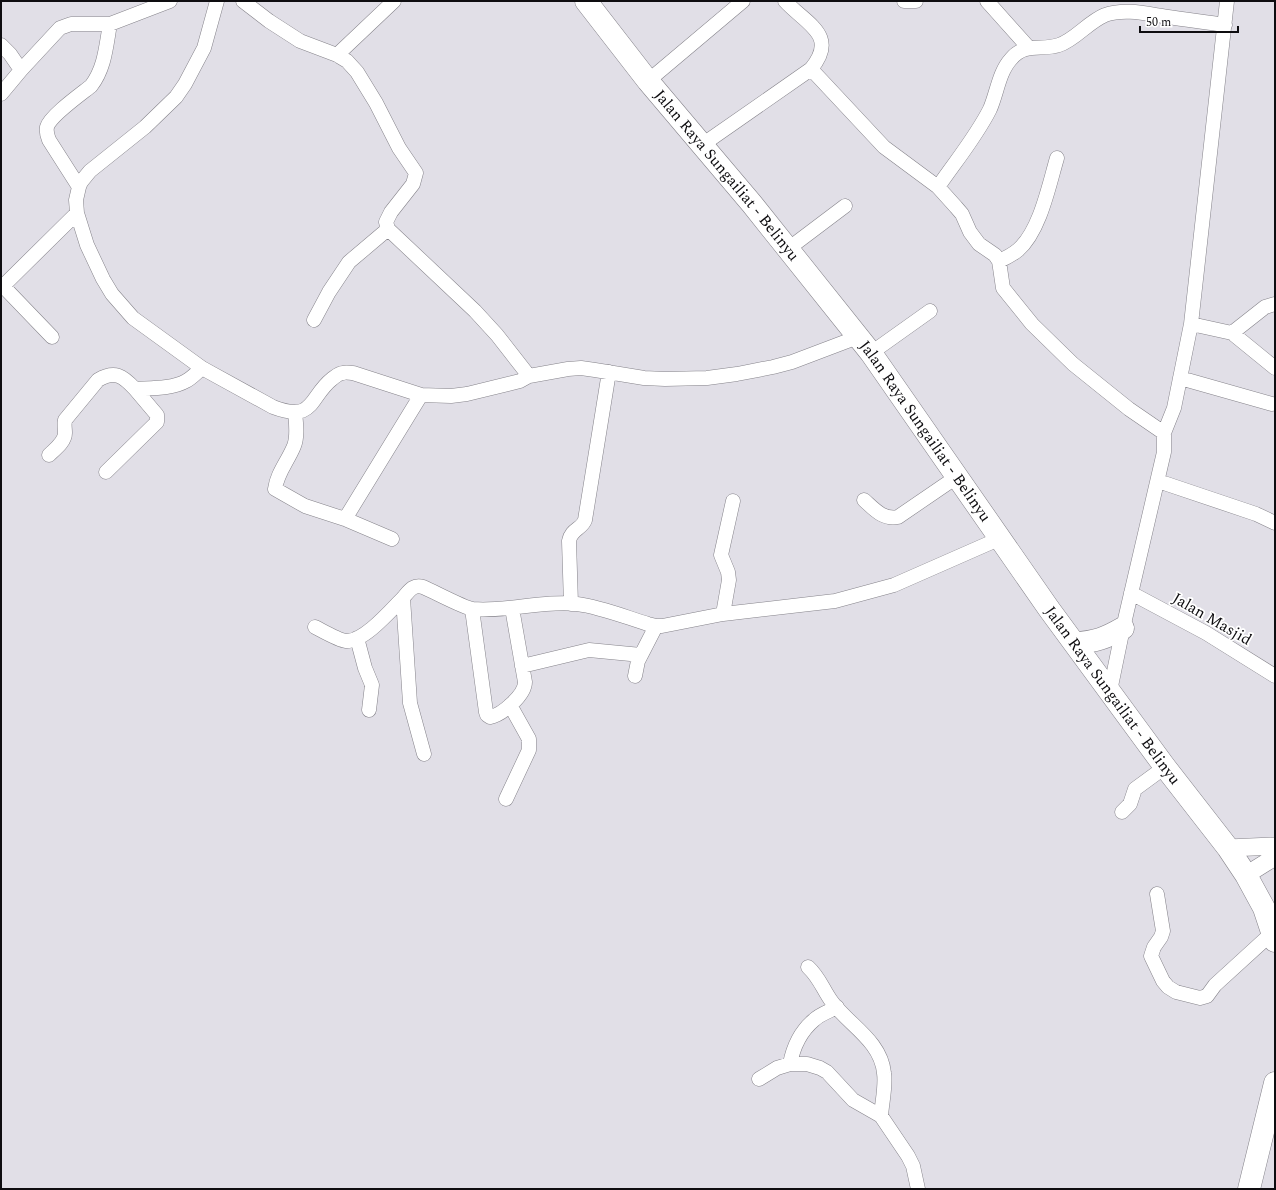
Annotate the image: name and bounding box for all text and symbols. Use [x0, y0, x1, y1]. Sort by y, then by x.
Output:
scale bar [1140, 8, 1238, 34]
text: 50 m [1146, 13, 1171, 32]
street label: Jalan Raya Sungailiat - Belinyu [648, 84, 805, 266]
street label: Jalan Raya Sungailiat - Belinyu [853, 335, 997, 527]
street label: Jalan Masjid [1168, 587, 1256, 652]
street label: Jalan Raya Sungailiat - Belinyu [1039, 601, 1187, 790]

